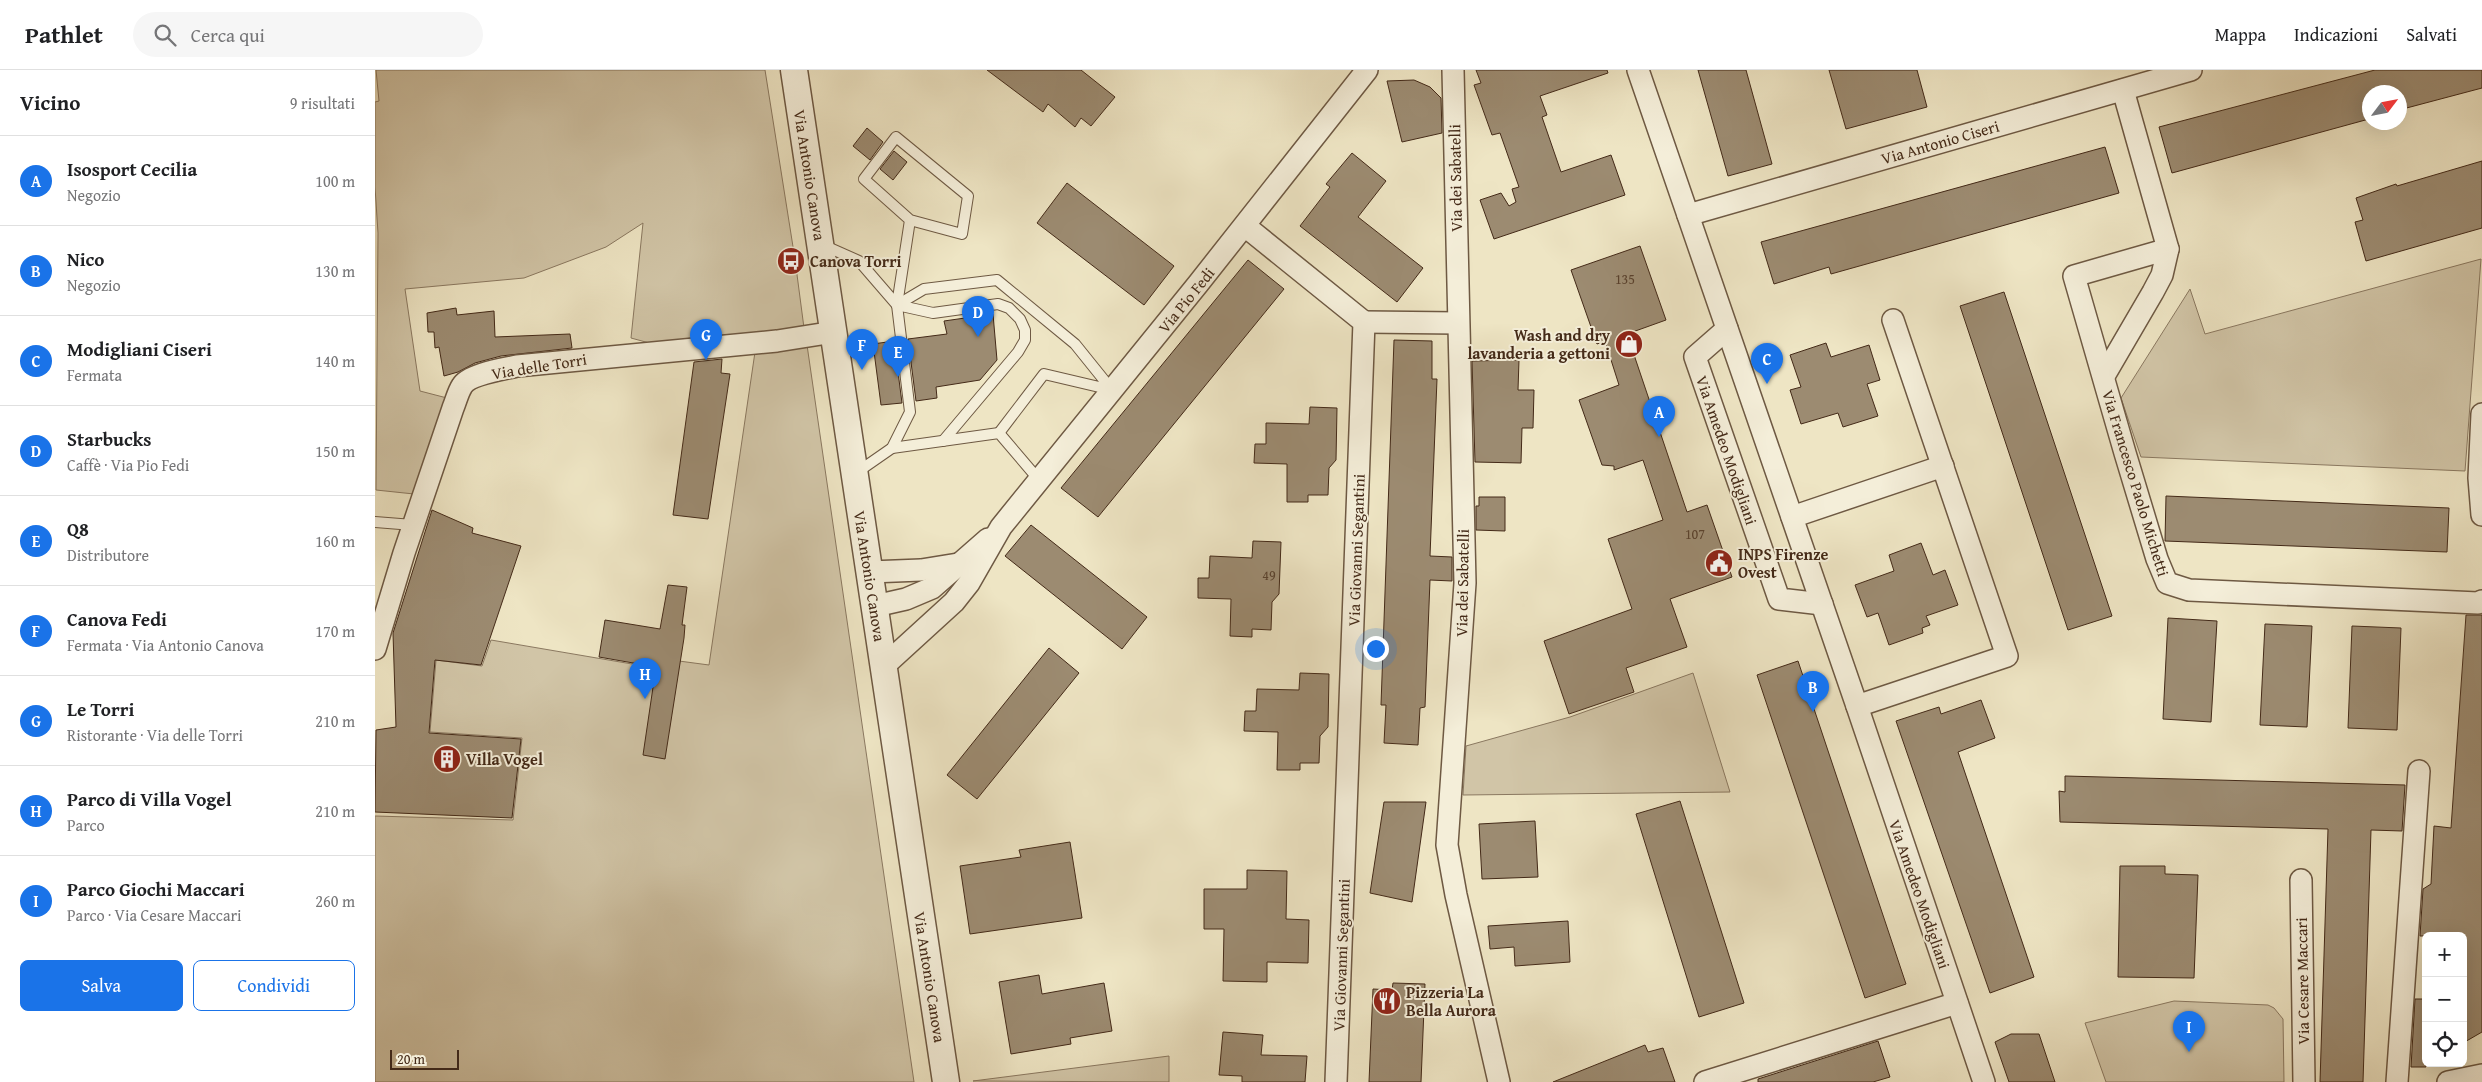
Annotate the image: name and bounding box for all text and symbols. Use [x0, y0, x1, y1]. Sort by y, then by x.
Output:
search box [133, 12, 483, 57]
text: Pathlet [25, 17, 103, 52]
icon: search [151, 21, 179, 49]
text: Cerca qui [191, 21, 265, 49]
text: Mappa [2215, 21, 2266, 48]
text: Indicazioni [2294, 21, 2378, 48]
text: Salvati [2406, 21, 2457, 48]
north arrow [2362, 85, 2407, 130]
text: Vicino [20, 87, 80, 118]
text: 9 risultati [290, 91, 355, 115]
street label: Via Antonio Canova [788, 108, 832, 243]
street label: Via Antonio Ciseri [1878, 114, 2002, 170]
street label: Via dei Sabatelli [1442, 123, 1468, 232]
text: Isosport Cecilia [67, 155, 197, 183]
text: A [31, 169, 41, 193]
text: 100 m [315, 169, 355, 193]
text: Negozio [67, 183, 121, 207]
text: Nico [67, 245, 104, 273]
bus stop icon: Canova Torri [776, 246, 806, 276]
place label: Canova Torri [810, 249, 902, 273]
text: B [31, 259, 41, 283]
text: 130 m [315, 259, 355, 283]
street label: Via Pio Fedi [1152, 262, 1220, 338]
house number: 135 [1615, 269, 1635, 289]
text: Negozio [67, 273, 121, 297]
pin: D [962, 296, 994, 337]
pin: G [690, 319, 722, 360]
place label: Wash and dry lavanderia a gettoni [1467, 323, 1611, 365]
pin: F [846, 329, 878, 370]
shop icon: Wash and dry lavanderia a gettoni [1614, 329, 1644, 359]
text: Modigliani Ciseri [67, 335, 212, 363]
pin: E [882, 336, 914, 377]
pin: C [1751, 343, 1783, 384]
street label: Via delle Torri [490, 347, 589, 385]
text: C [31, 349, 41, 373]
text: 140 m [315, 349, 355, 373]
text: Fermata [67, 363, 122, 387]
street label: Via Amedeo Modigliani [1690, 372, 1764, 528]
street label: Via Francesco Paolo Michetti [2096, 387, 2176, 580]
pin: A [1643, 396, 1675, 437]
text: Starbucks [67, 425, 151, 453]
text: D [31, 439, 41, 463]
text: 150 m [315, 439, 355, 463]
text: Caffè · Via Pio Fedi [67, 453, 189, 477]
street label: Via Giovanni Segantini [1341, 473, 1371, 627]
street label: Via Antonio Canova [848, 509, 892, 644]
text: Q8 [67, 515, 89, 543]
house number: 107 [1685, 524, 1705, 544]
street label: Via dei Sabatelli [1449, 528, 1475, 637]
text: E [32, 529, 40, 553]
text: 160 m [315, 529, 355, 553]
place label: INPS Firenze Ovest [1738, 542, 1829, 584]
text: Distributore [67, 543, 149, 567]
public building icon: INPS Firenze Ovest [1704, 548, 1734, 578]
house number: 49 [1262, 565, 1276, 585]
text: Canova Fedi [67, 605, 167, 633]
text: F [32, 619, 40, 643]
text: 170 m [315, 619, 355, 643]
text: Fermata · Via Antonio Canova [67, 633, 264, 657]
your location [1363, 636, 1389, 662]
pin: H [629, 658, 661, 699]
pin: B [1797, 671, 1829, 712]
text: Le Torri [67, 695, 134, 723]
text: G [31, 709, 41, 733]
text: 210 m [315, 709, 355, 733]
text: Ristorante · Via delle Torri [67, 723, 243, 747]
building icon: Villa Vogel [432, 744, 462, 774]
place label: Villa Vogel [466, 747, 543, 771]
text: Parco di Villa Vogel [67, 785, 232, 813]
text: H [30, 799, 42, 823]
text: 210 m [315, 799, 355, 823]
text: Parco [67, 813, 105, 837]
street label: Via Amedeo Modigliani [1883, 816, 1957, 972]
text: Parco Giochi Maccari [67, 875, 245, 903]
street label: Via Giovanni Segantini [1326, 878, 1356, 1032]
text: I [33, 889, 39, 913]
text: 260 m [315, 889, 355, 913]
text: Parco · Via Cesare Maccari [67, 903, 242, 927]
street label: Via Antonio Canova [908, 910, 952, 1045]
street label: Via Cesare Maccari [2289, 917, 2315, 1045]
map controls [2422, 932, 2467, 1067]
button: + [2422, 932, 2467, 977]
button: Salva [20, 960, 183, 1011]
button: Condividi [193, 960, 355, 1011]
button: − [2422, 977, 2467, 1022]
place label: Pizzeria La Bella Aurora [1406, 980, 1497, 1022]
restaurant icon: Pizzeria La Bella Aurora [1372, 986, 1402, 1016]
pin: I [2173, 1011, 2205, 1052]
button: locate [2422, 1022, 2467, 1067]
scale bar [390, 1047, 459, 1070]
text: 20 m [397, 1049, 425, 1069]

